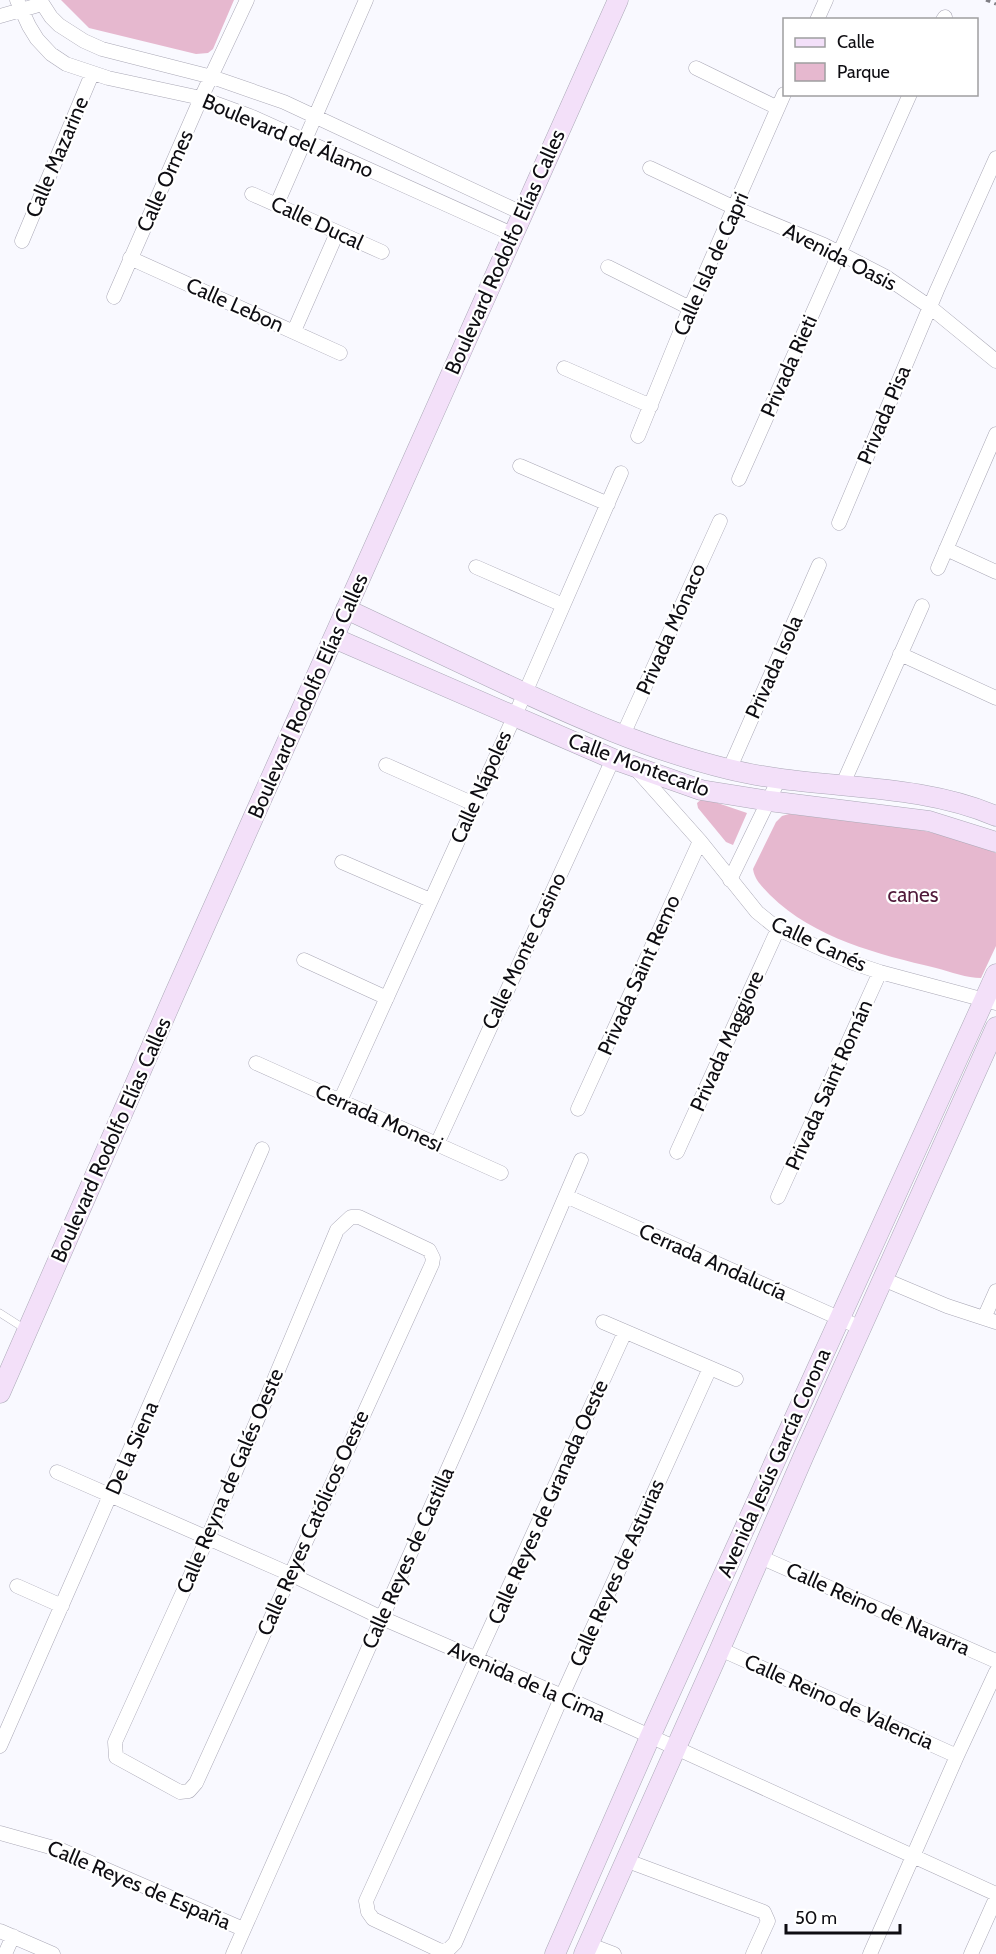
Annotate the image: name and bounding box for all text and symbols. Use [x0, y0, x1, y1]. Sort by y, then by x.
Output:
legend [783, 18, 978, 96]
text: Calle [837, 31, 874, 53]
text: Parque [837, 61, 890, 83]
street label: Boulevard del Álamo [199, 88, 378, 183]
street label: Calle Mazarine [20, 92, 93, 221]
street label: Boulevard Rodolfo Elías Calles [439, 125, 570, 378]
street label: Calle Ormes [131, 126, 198, 236]
street label: Calle Isla de Capri [668, 188, 753, 340]
street label: Calle Ducal [267, 190, 367, 255]
street label: Avenida Oasis [779, 217, 901, 296]
street label: Calle Lebon [182, 272, 288, 337]
street label: Privada Rieti [755, 311, 822, 421]
street label: Privada Pisa [852, 362, 916, 468]
street label: Privada Mónaco [630, 559, 711, 698]
street label: Boulevard Rodolfo Elías Calles [242, 569, 373, 822]
street label: Privada Isola [740, 611, 807, 722]
street label: Calle Nápoles [445, 726, 517, 847]
street label: Calle Montecarlo [565, 727, 713, 802]
street label: Calle Monte Casino [476, 868, 571, 1033]
park label: canes [888, 882, 939, 907]
street label: Privada Saint Remo [592, 891, 685, 1059]
street label: Calle Canés [767, 911, 871, 977]
street label: Privada Maggiore [684, 966, 769, 1115]
street label: Privada Saint Román [780, 996, 877, 1174]
street label: Boulevard Rodolfo Elías Calles [45, 1013, 176, 1266]
street label: Cerrada Monesi [312, 1078, 447, 1157]
street label: Cerrada Andalucía [635, 1218, 791, 1305]
street label: Avenida Jesús García Corona [712, 1344, 835, 1581]
street label: Calle Reyna de Galés Oeste [171, 1364, 288, 1597]
street label: Calle Reyes de Granada Oeste [482, 1375, 613, 1628]
street label: De la Siena [100, 1397, 163, 1498]
street label: Calle Reyes Católicos Oeste [251, 1406, 374, 1639]
street label: Calle Reyes de Castilla [356, 1463, 459, 1652]
street label: Calle Reyes de Asturias [564, 1475, 669, 1670]
street label: Calle Reino de Navarra [782, 1557, 974, 1660]
street label: Avenida de la Cima [445, 1636, 610, 1727]
street label: Calle Reino de Valencia [741, 1649, 938, 1755]
street label: Calle Reyes de España [44, 1835, 235, 1934]
scale bar [786, 1897, 900, 1935]
text: 50 m [795, 1907, 837, 1929]

